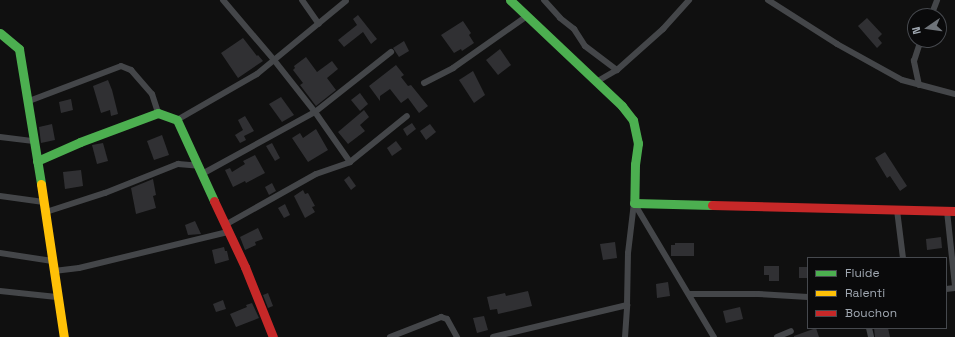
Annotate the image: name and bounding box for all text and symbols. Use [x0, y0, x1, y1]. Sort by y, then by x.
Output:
north arrow [907, 8, 947, 48]
text: N [909, 25, 924, 36]
legend [807, 257, 947, 329]
text: Fluide [845, 265, 880, 281]
text: Ralenti [845, 285, 885, 301]
text: Bouchon [845, 305, 897, 321]

